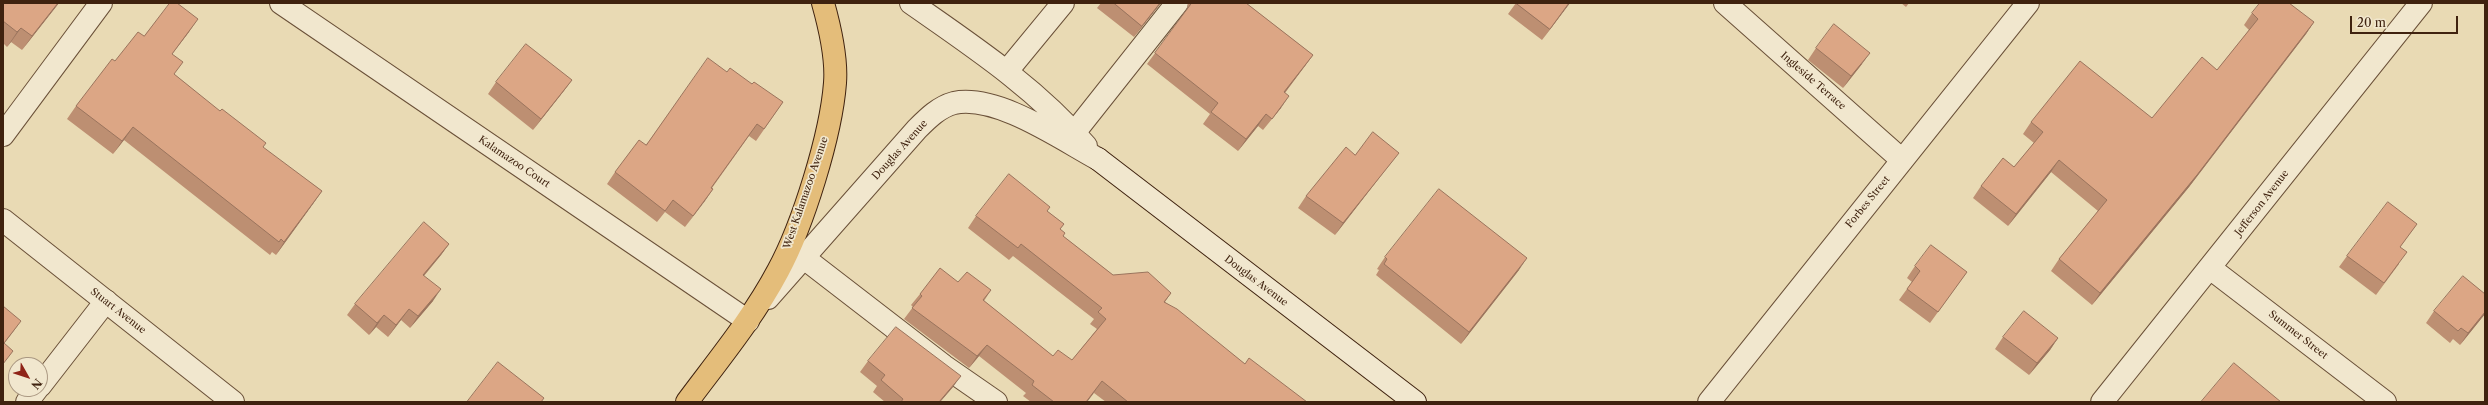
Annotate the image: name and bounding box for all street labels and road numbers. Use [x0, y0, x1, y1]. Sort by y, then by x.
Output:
street label: Ingleside Terrace [1778, 49, 1848, 113]
street label: Douglas Avenue [870, 118, 930, 182]
street label: Kalamazoo Court [476, 134, 552, 190]
street label: West Kalamazoo Avenue [781, 135, 831, 251]
street label: Jefferson Avenue [2232, 168, 2292, 238]
street label: Forbes Street [1843, 174, 1893, 230]
street label: Douglas Avenue [1222, 253, 1290, 309]
street label: Stuart Avenue [88, 286, 148, 336]
street label: Summer Street [2266, 308, 2330, 362]

